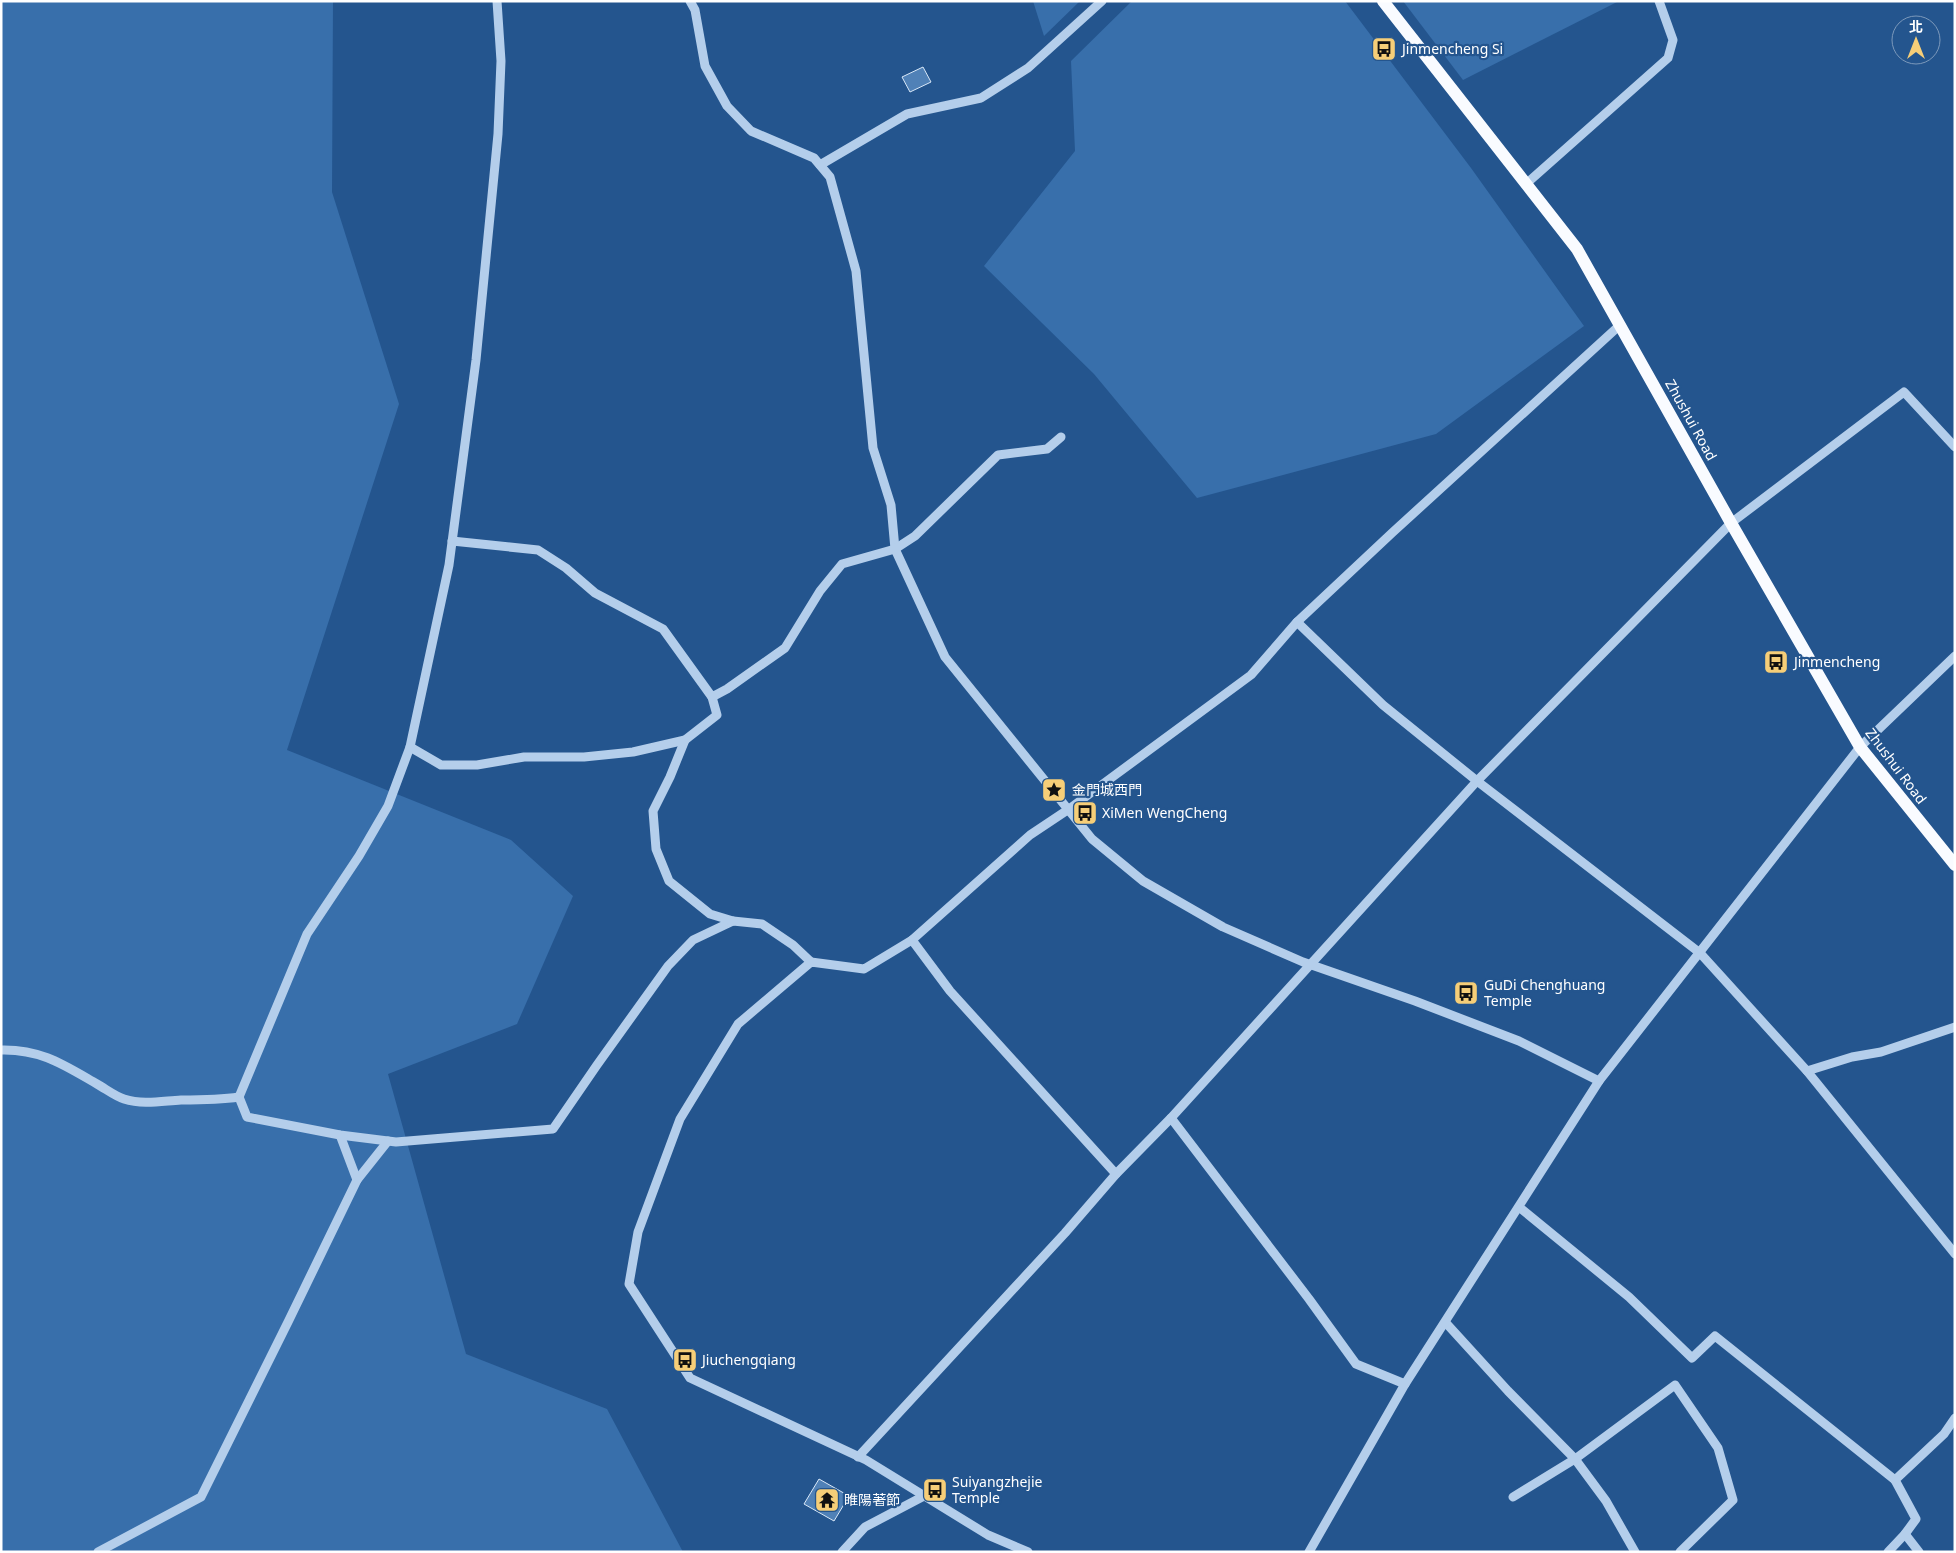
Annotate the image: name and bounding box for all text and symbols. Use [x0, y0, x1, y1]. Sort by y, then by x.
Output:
north arrow [1891, 15, 1941, 65]
text: 北 [1909, 17, 1923, 36]
bus stop icon: Jinmencheng Si [1371, 36, 1397, 62]
place label: Jinmencheng Si [1400, 39, 1503, 58]
street label: Zhushui Road [1661, 376, 1722, 464]
bus stop icon: Jinmencheng [1763, 649, 1789, 675]
place label: Jinmencheng [1792, 652, 1880, 671]
street label: Zhushui Road [1862, 724, 1931, 807]
place icon: 金門城西門 [1041, 777, 1067, 803]
place label: 金門城西門 [1072, 780, 1142, 799]
bus stop icon: XiMen WengCheng [1072, 800, 1098, 826]
place label: XiMen WengCheng [1102, 803, 1227, 822]
place label: GuDi Chenghuang Temple [1484, 975, 1605, 1010]
bus stop icon: GuDi Chenghuang Temple [1453, 980, 1479, 1006]
bus stop icon: Jiuchengqiang [672, 1347, 698, 1373]
place label: Jiuchengqiang [700, 1350, 796, 1369]
place label: Suiyangzhejie Temple [952, 1472, 1043, 1507]
bus stop icon: Suiyangzhejie Temple [922, 1477, 948, 1503]
temple icon: 睢陽著節 [814, 1487, 840, 1513]
place label: 睢陽著節 [844, 1490, 900, 1509]

